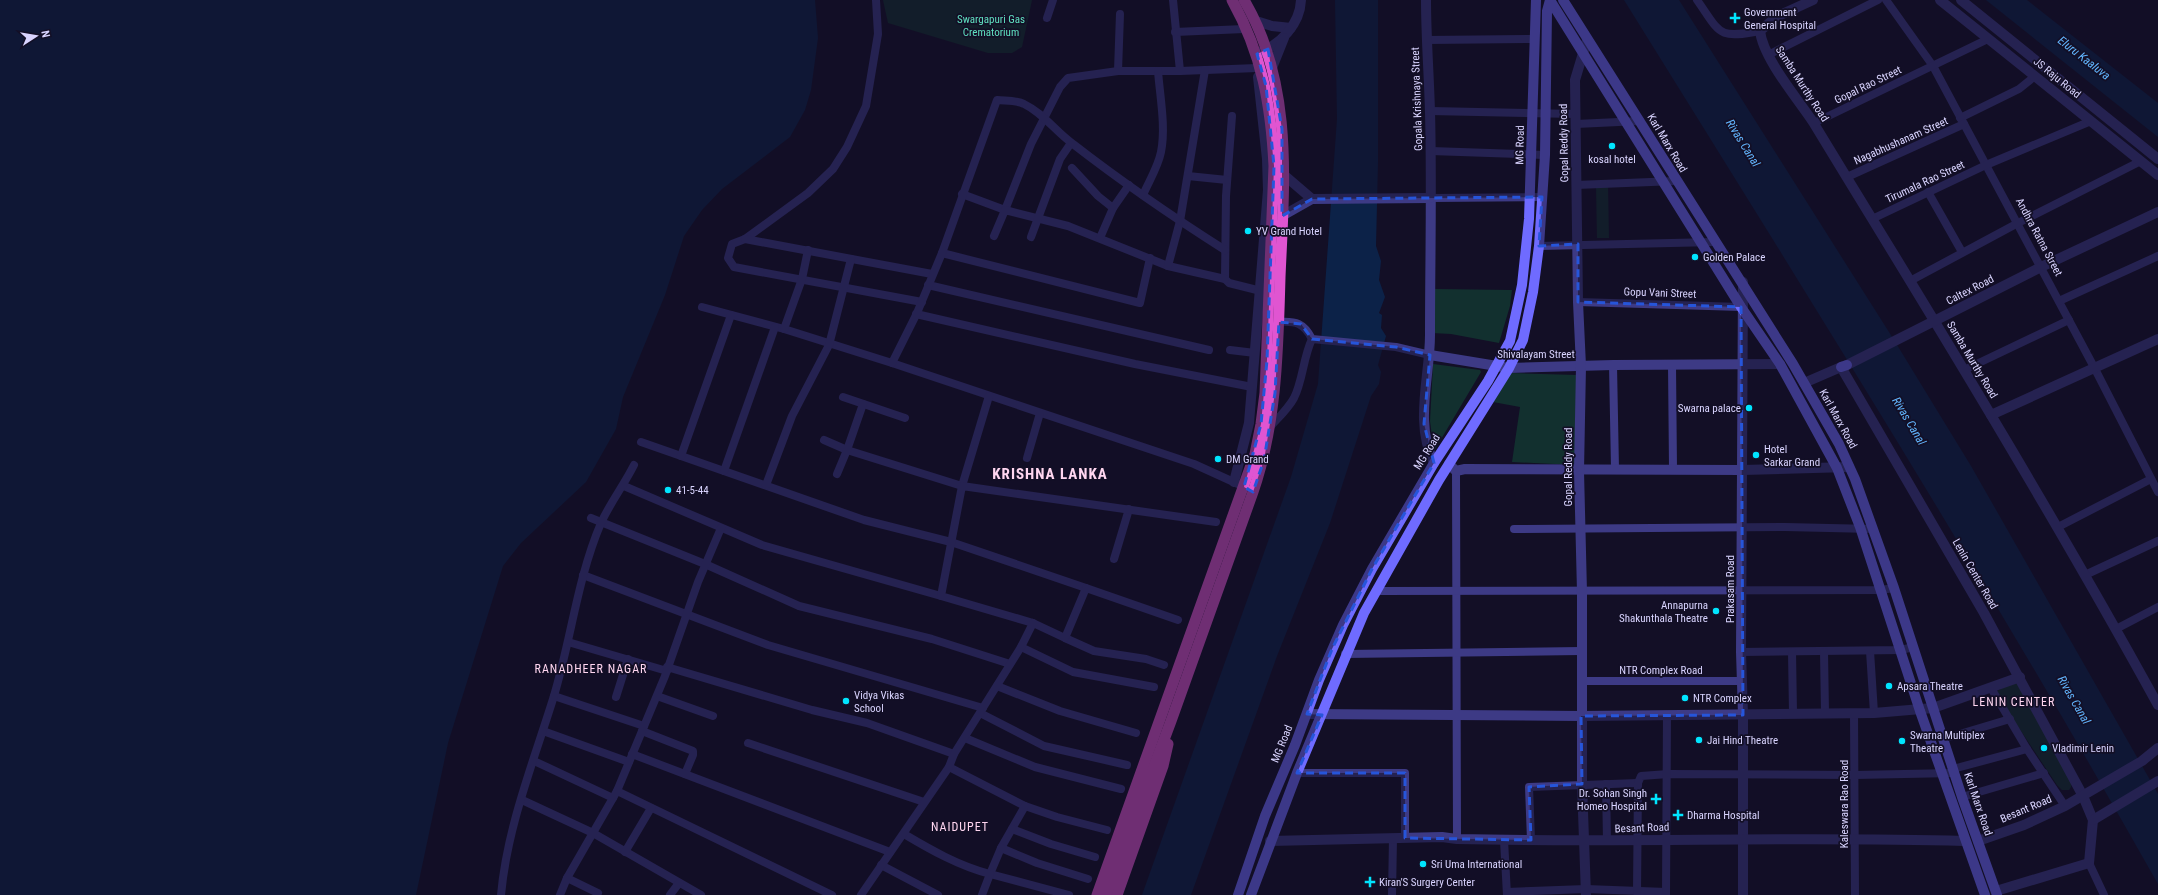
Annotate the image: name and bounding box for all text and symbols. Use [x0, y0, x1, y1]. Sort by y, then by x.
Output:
place label: Government General Hospital [1744, 6, 1816, 32]
marker: Government General Hospital [1729, 12, 1741, 24]
park label: Swargapuri Gas Crematorium [957, 13, 1025, 39]
north arrow [16, 16, 56, 56]
text: N [38, 29, 52, 39]
water label: Eluru Kaaluva [2055, 33, 2113, 83]
street label: Samba Murthy Road [1773, 44, 1831, 124]
street label: Gopala Krishnaya Street [1409, 47, 1425, 151]
street label: JS Raju Road [2031, 55, 2083, 101]
street label: Gopal Rao Street [1832, 63, 1904, 107]
street label: Gopal Reddy Road [1557, 103, 1571, 183]
street label: Karl Marx Road [1644, 111, 1690, 175]
street label: Nagabhushanam Street [1852, 114, 1950, 168]
water label: Rivas Canal [1723, 117, 1763, 170]
street label: MG Road [1513, 125, 1527, 165]
marker: kosal hotel [1607, 141, 1617, 151]
place label: kosal hotel [1588, 153, 1636, 166]
street label: Tirumala Rao Street [1883, 158, 1967, 206]
street label: Andhra Ratna Street [2013, 196, 2065, 278]
place label: YV Grand Hotel [1256, 225, 1322, 238]
marker: YV Grand Hotel [1243, 226, 1253, 236]
place label: Golden Palace [1703, 251, 1765, 264]
marker: Golden Palace [1690, 252, 1700, 262]
street label: Caltex Road [1944, 272, 1996, 308]
street label: Gopu Vani Street [1623, 285, 1697, 301]
street label: Samba Murthy Road [1944, 319, 2000, 401]
street label: Shivalayam Street [1497, 348, 1575, 361]
street label: Karl Marx Road [1816, 387, 1860, 451]
water label: Rivas Canal [1889, 394, 1929, 448]
place label: Swarna palace [1678, 402, 1741, 415]
marker: Swarna palace [1744, 403, 1754, 413]
street label: Gopal Reddy Road [1562, 428, 1575, 506]
street label: MG Road [1411, 432, 1443, 472]
place label: Hotel Sarkar Grand [1764, 443, 1820, 469]
marker: Hotel Sarkar Grand [1751, 450, 1761, 460]
place label: DM Grand [1226, 453, 1269, 466]
marker: DM Grand [1213, 454, 1223, 464]
district label: KRISHNA LANKA [992, 465, 1108, 483]
place label: 41-5-44 [676, 484, 709, 497]
marker: 41-5-44 [663, 485, 673, 495]
street label: Lenin Center Road [1950, 536, 2000, 612]
street label: Prakasam Road [1724, 555, 1737, 623]
place label: Annapurna Shakunthala Theatre [1619, 599, 1708, 625]
marker: Annapurna Shakunthala Theatre [1711, 606, 1721, 616]
district label: RANADHEER NAGAR [535, 662, 647, 676]
street label: NTR Complex Road [1619, 664, 1703, 677]
water label: Rivas Canal [2055, 673, 2094, 727]
place label: Apsara Theatre [1897, 680, 1963, 693]
marker: Apsara Theatre [1884, 681, 1894, 691]
place label: Vidya Vikas School [854, 689, 904, 715]
place label: NTR Complex [1693, 692, 1752, 705]
marker: NTR Complex [1680, 693, 1690, 703]
district label: LENIN CENTER [1973, 695, 2055, 709]
marker: Vidya Vikas School [841, 696, 851, 706]
street label: MG Road [1269, 723, 1295, 765]
place label: Swarna Multiplex Theatre [1910, 729, 1985, 755]
place label: Jai Hind Theatre [1707, 734, 1778, 747]
marker: Jai Hind Theatre [1694, 735, 1704, 745]
marker: Swarna Multiplex Theatre [1897, 736, 1907, 746]
place label: Vladimir Lenin [2052, 742, 2114, 755]
marker: Vladimir Lenin [2039, 743, 2049, 753]
street label: Kaleswara Rao Road [1838, 760, 1851, 848]
street label: Karl Marx Road [1961, 771, 1995, 837]
place label: Dr. Sohan Singh Homeo Hospital [1577, 787, 1647, 813]
street label: Besant Road [1998, 792, 2054, 826]
marker: Dr. Sohan Singh Homeo Hospital [1650, 793, 1662, 805]
marker: Dharma Hospital [1672, 809, 1684, 821]
place label: Dharma Hospital [1687, 809, 1760, 822]
district label: NAIDUPET [931, 820, 989, 834]
street label: Besant Road [1614, 821, 1670, 835]
place label: Sri Uma International [1431, 858, 1522, 871]
marker: Sri Uma International [1418, 859, 1428, 869]
marker: Kiran'S Surgery Center [1364, 876, 1376, 888]
place label: Kiran'S Surgery Center [1379, 876, 1475, 889]

